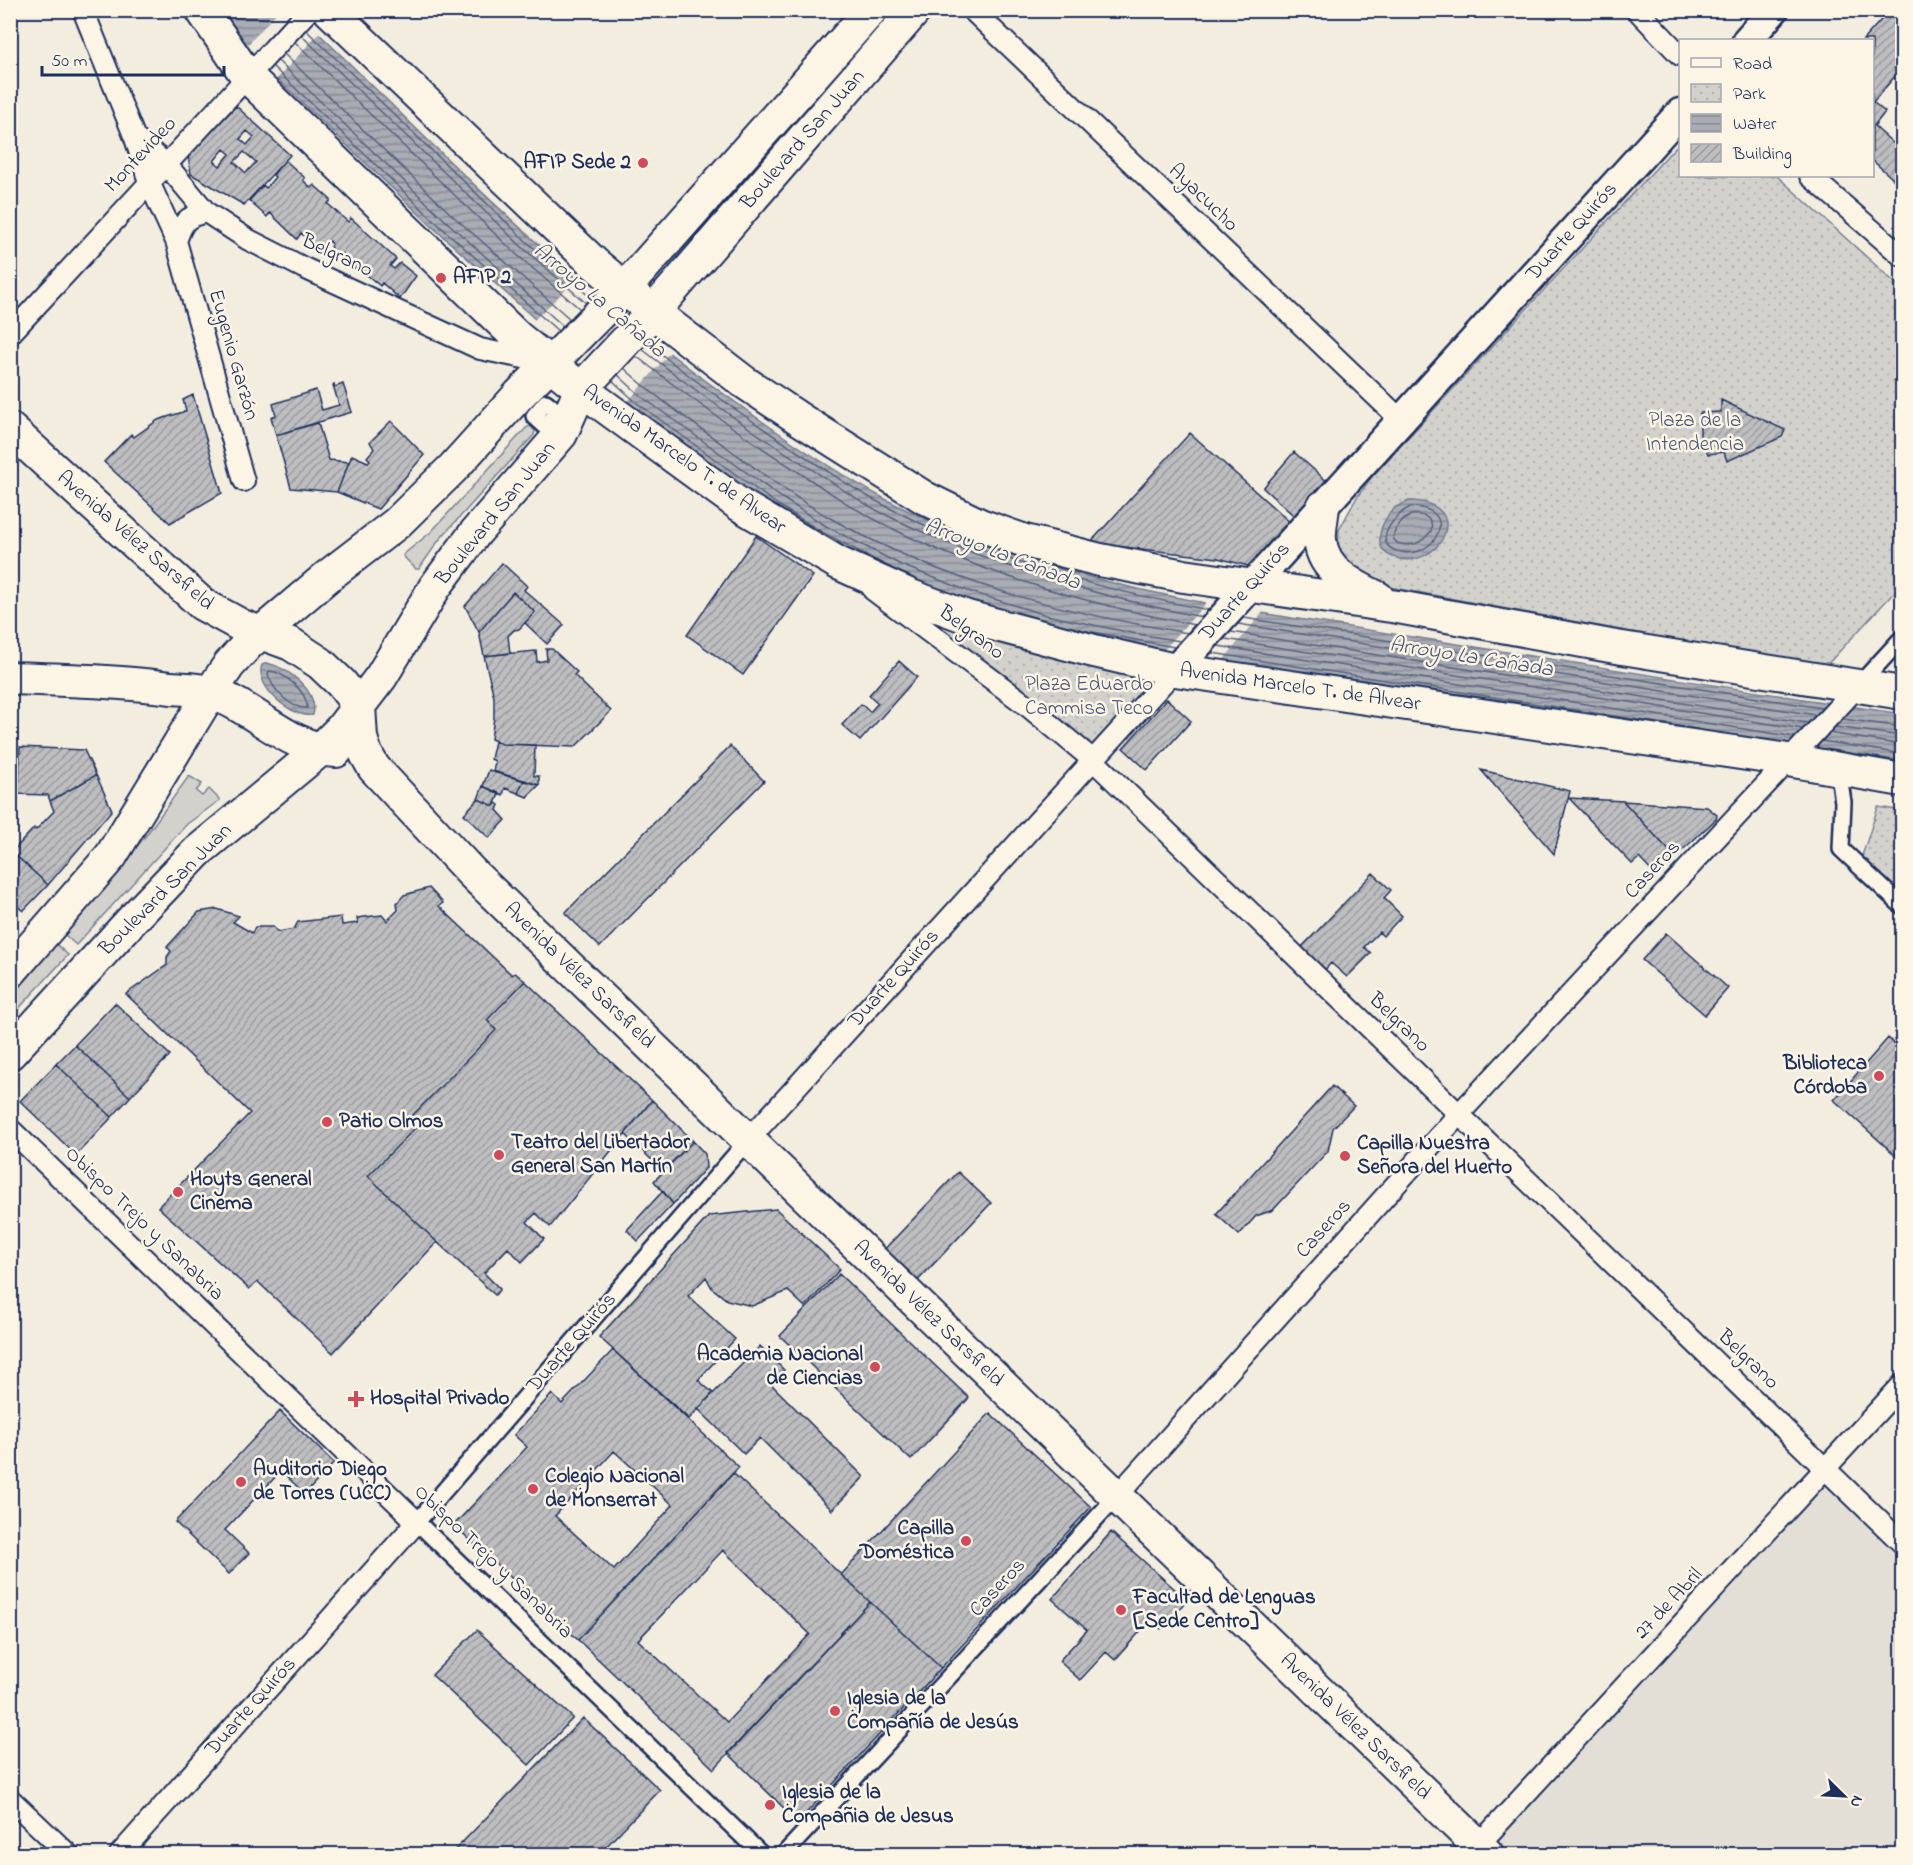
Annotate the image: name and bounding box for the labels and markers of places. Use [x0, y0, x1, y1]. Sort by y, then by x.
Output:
place label: AFIP Sede 2 [524, 148, 632, 178]
marker: AFIP Sede 2 [636, 156, 650, 170]
place label: AFIP 2 [453, 263, 512, 293]
marker: AFIP 2 [434, 271, 448, 285]
place label: Biblioteca Córdoba [1782, 1049, 1867, 1103]
marker: Biblioteca Córdoba [1872, 1069, 1886, 1083]
place label: Patio Olmos [339, 1107, 444, 1137]
marker: Patio Olmos [320, 1115, 334, 1129]
place label: Teatro del Libertador General San Martín [511, 1128, 690, 1182]
place label: Capilla Nuestra Señora del Huerto [1357, 1129, 1512, 1183]
marker: Teatro del Libertador General San Martín [492, 1148, 506, 1162]
marker: Capilla Nuestra Señora del Huerto [1338, 1149, 1352, 1163]
place label: Hoyts General Cinema [190, 1165, 312, 1219]
marker: Hoyts General Cinema [171, 1185, 185, 1199]
place label: Academia Nacional de Ciencias [697, 1340, 863, 1394]
marker: Academia Nacional de Ciencias [868, 1360, 882, 1374]
place label: Hospital Privado [370, 1384, 510, 1414]
marker: Hospital Privado [347, 1390, 365, 1408]
place label: Auditorio Diego de Torres (UCC) [253, 1455, 392, 1509]
place label: Colegio Nacional de Monserrat [545, 1462, 684, 1516]
marker: Auditorio Diego de Torres (UCC) [234, 1475, 248, 1489]
marker: Colegio Nacional de Monserrat [526, 1482, 540, 1496]
place label: Capilla Doméstica [859, 1514, 954, 1568]
marker: Capilla Doméstica [959, 1534, 973, 1548]
place label: Facultad de Lenguas [Sede Centro] [1132, 1583, 1316, 1637]
marker: Facultad de Lenguas [Sede Centro] [1114, 1603, 1128, 1617]
place label: Iglesia de la Compañía de Jesús [847, 1684, 1019, 1738]
marker: Iglesia de la Compañía de Jesús [828, 1704, 842, 1718]
place label: Iglesia de la Compañia de Jesus [782, 1778, 954, 1832]
marker: Iglesia de la Compañia de Jesus [763, 1798, 777, 1812]

